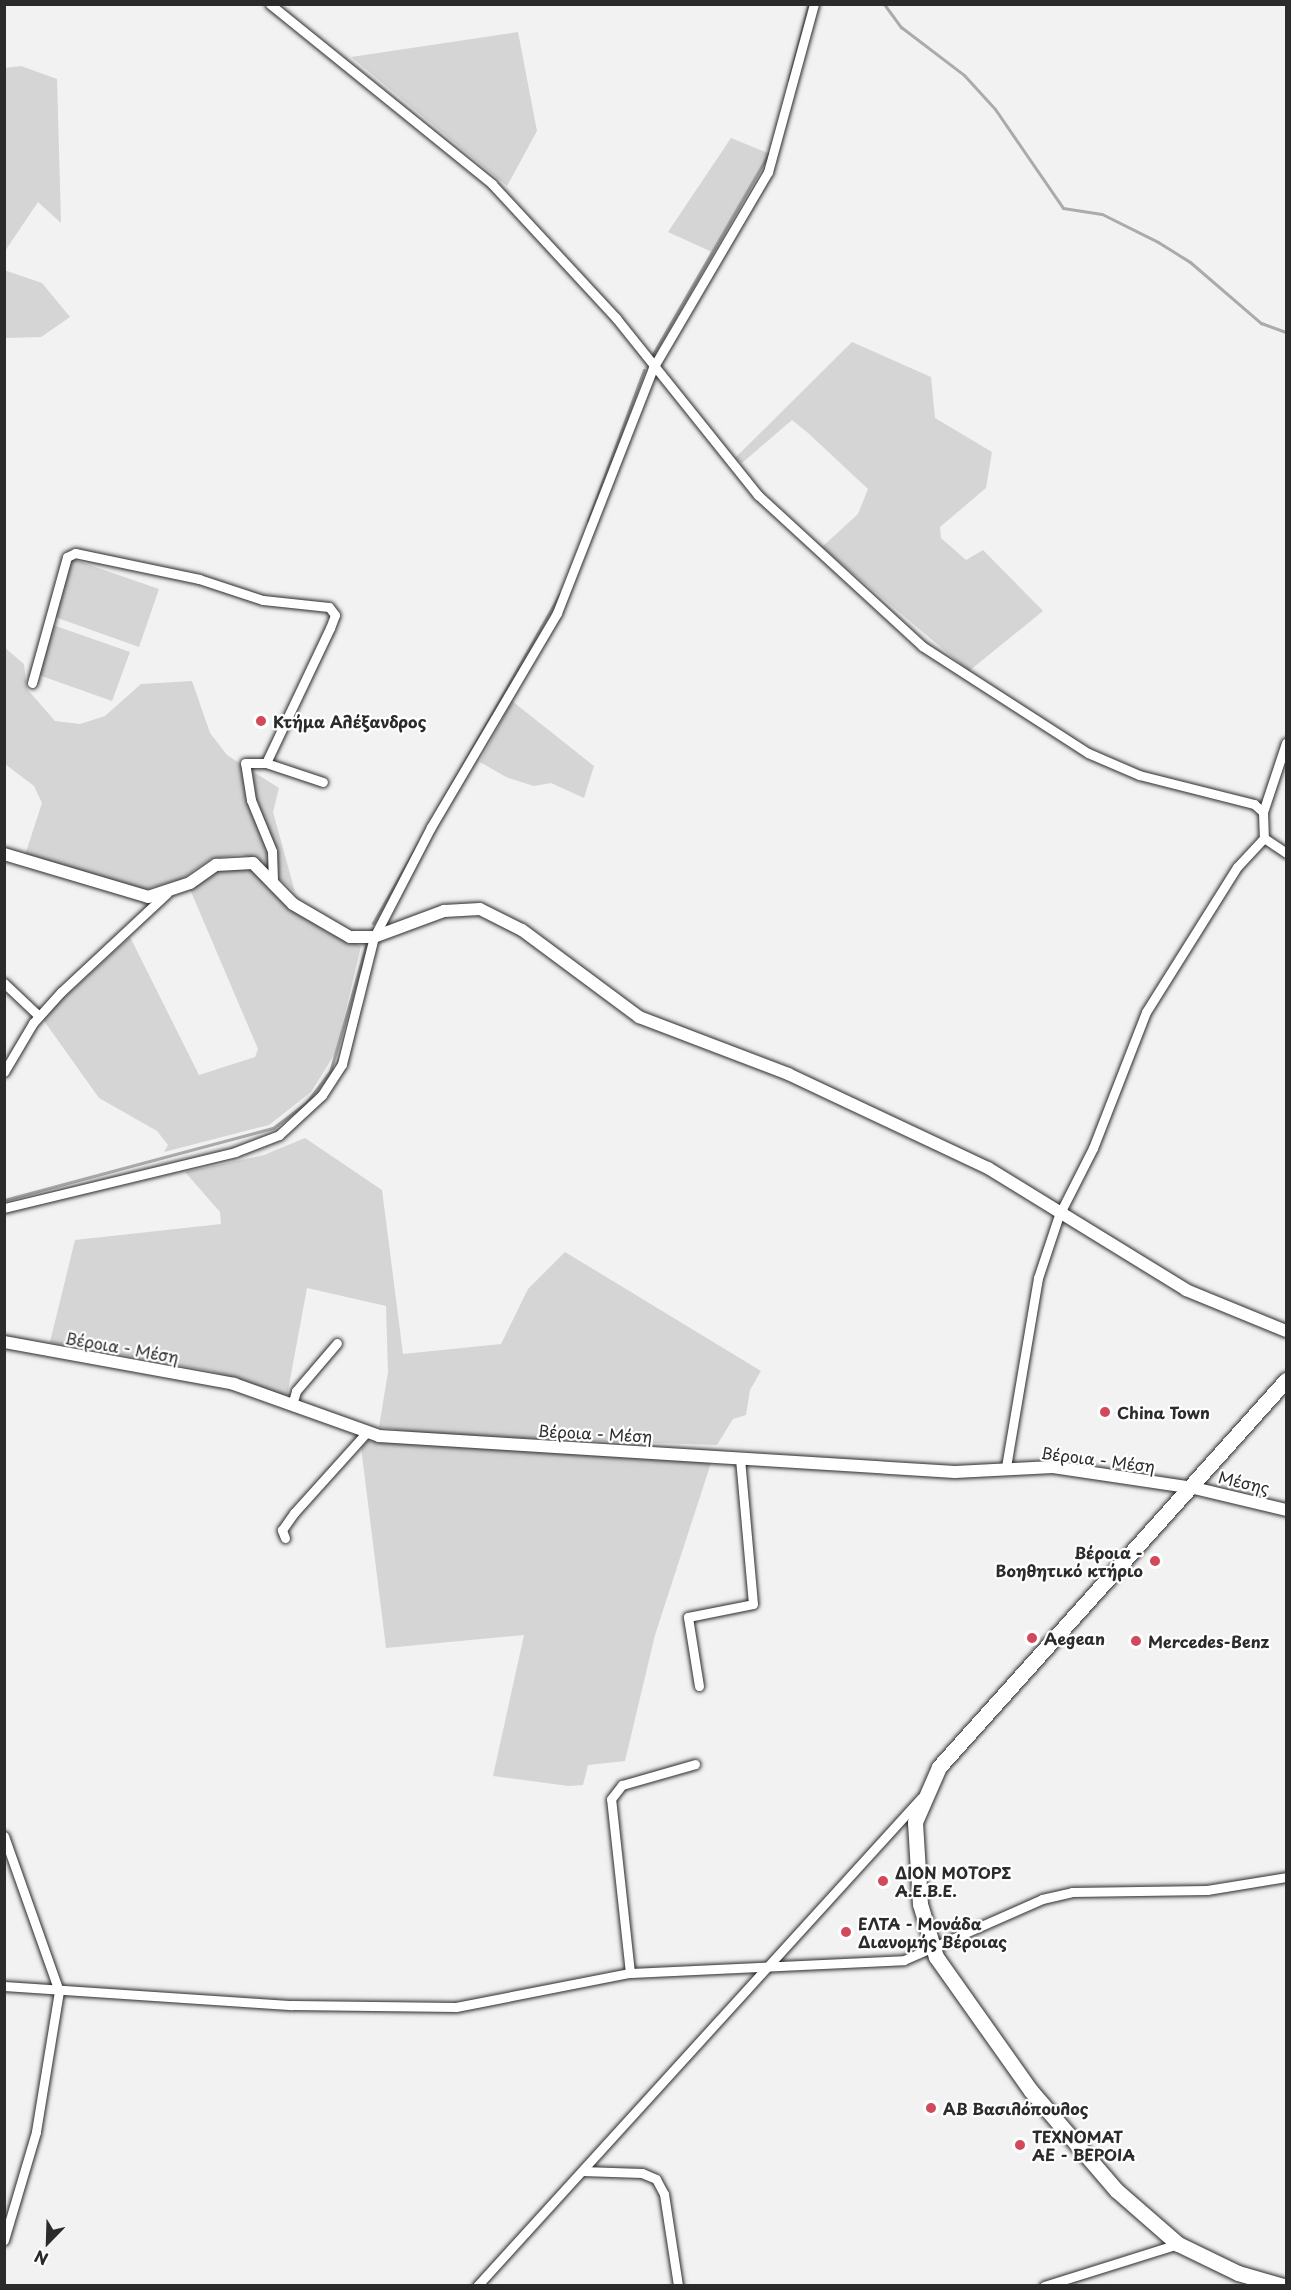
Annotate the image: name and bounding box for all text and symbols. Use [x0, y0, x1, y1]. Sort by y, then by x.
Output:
place label: Κτήμα Αλέξανδρος [273, 711, 426, 731]
marker: Κτήμα Αλέξανδρος [254, 714, 268, 728]
street label: Βέροια - Μέση [63, 1327, 181, 1367]
place label: China Town [1117, 1402, 1210, 1422]
marker: China Town [1098, 1405, 1112, 1419]
street label: Βέροια - Μέση [536, 1420, 654, 1446]
street label: Βέροια - Μέση [1039, 1442, 1157, 1476]
street label: Μέσης [1217, 1467, 1271, 1497]
place label: Βέροια - Βοηθητικό κτήριο [995, 1542, 1143, 1580]
marker: Βέροια - Βοηθητικό κτήριο [1148, 1554, 1162, 1568]
place label: Aegean [1044, 1628, 1105, 1648]
marker: Aegean [1025, 1631, 1039, 1645]
place label: Mercedes-Benz [1148, 1631, 1270, 1651]
marker: Mercedes-Benz [1129, 1634, 1143, 1648]
place label: ΔΙΟΝ ΜΟΤΟΡΣ Α.Ε.Β.Ε. [895, 1862, 1012, 1900]
marker: ΔΙΟΝ ΜΟΤΟΡΣ Α.Ε.Β.Ε. [876, 1874, 890, 1888]
place label: ΕΛΤΑ - Μονάδα Διανομής Βέροιας [858, 1913, 1007, 1951]
marker: ΕΛΤΑ - Μονάδα Διανομής Βέροιας [839, 1925, 853, 1939]
place label: ΑΒ Βασιλόπουλος [943, 2098, 1089, 2118]
marker: ΑΒ Βασιλόπουλος [924, 2101, 938, 2115]
place label: ΤΕΧΝΟΜΑΤ ΑΕ - ΒΕΡΟΙΑ [1032, 2126, 1136, 2164]
marker: ΤΕΧΝΟΜΑΤ ΑΕ - ΒΕΡΟΙΑ [1013, 2138, 1027, 2152]
north arrow [18, 2212, 78, 2272]
text: N [30, 2245, 51, 2272]

